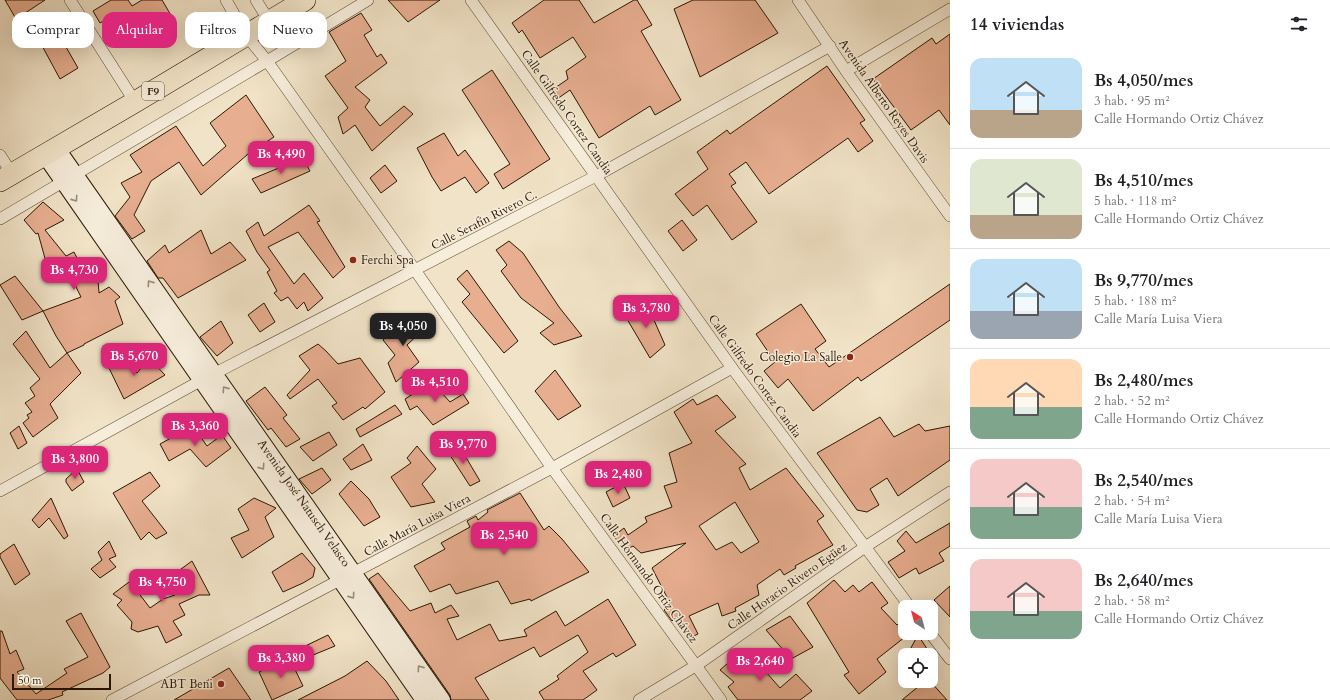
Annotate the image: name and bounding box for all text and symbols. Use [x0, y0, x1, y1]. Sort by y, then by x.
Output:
chip: Comprar [12, 12, 94, 48]
chip: Alquilar [102, 12, 177, 48]
chip: Filtros [185, 12, 250, 48]
chip: Nuevo [258, 12, 327, 48]
text: 14 viviendas [970, 13, 1064, 36]
icon: filters [1288, 13, 1310, 35]
street label: Avenida Alberto Reyes Davis [835, 36, 933, 166]
street label: Calle Gilfredo Cortez Candia [518, 47, 617, 178]
text: Bs 4,050/mes [1094, 69, 1193, 92]
icon: home [1002, 74, 1050, 122]
road number: F9 [142, 82, 164, 100]
text: 3 hab. · 95 m² [1094, 92, 1170, 110]
text: Calle Hormando Ortiz Chávez [1094, 110, 1264, 128]
pin: Bs 4,490 [240, 141, 322, 175]
text: Bs 4,490 [257, 145, 305, 163]
text: Bs 4,510/mes [1094, 169, 1193, 192]
icon: home [1002, 175, 1050, 223]
street label: Calle Serafín Rivero C. [428, 186, 540, 254]
text: 5 hab. · 118 m² [1094, 192, 1176, 210]
one-way arrow [70, 195, 78, 202]
text: Calle Hormando Ortiz Chávez [1094, 210, 1264, 228]
place label: Ferchi Spa [361, 252, 415, 268]
marker: Ferchi Spa [348, 255, 358, 265]
pin: Bs 4,730 [33, 257, 115, 291]
text: Bs 4,730 [50, 261, 98, 279]
text: Bs 9,770/mes [1094, 269, 1193, 292]
icon: home [1002, 275, 1050, 323]
one-way arrow [147, 280, 155, 287]
text: 5 hab. · 188 m² [1094, 292, 1176, 310]
pin: Bs 3,780 [605, 295, 687, 329]
text: Bs 3,780 [622, 299, 670, 317]
text: Calle María Luisa Viera [1094, 310, 1223, 328]
street label: Calle Gilfredo Cortez Candia [705, 311, 806, 441]
pin: Bs 4,050 [362, 313, 444, 347]
text: Bs 4,050 [379, 317, 427, 335]
pin: Bs 5,670 [93, 343, 175, 377]
text: Bs 5,670 [110, 347, 158, 365]
place label: Colegio La Salle [760, 349, 842, 365]
marker: Colegio La Salle [845, 352, 855, 362]
pin: Bs 4,510 [394, 369, 476, 403]
text: Bs 2,480/mes [1094, 369, 1193, 392]
text: Bs 4,510 [411, 373, 459, 391]
icon: home [1002, 375, 1050, 423]
one-way arrow [223, 387, 230, 394]
text: 2 hab. · 52 m² [1094, 392, 1170, 410]
text: Calle Hormando Ortiz Chávez [1094, 410, 1264, 428]
pin: Bs 3,360 [154, 413, 236, 447]
text: Bs 3,360 [171, 417, 219, 435]
pin: Bs 9,770 [422, 431, 504, 465]
text: Bs 9,770 [439, 435, 487, 453]
street label: Avenida José Natusch Velasco [254, 436, 354, 570]
pin: Bs 3,800 [34, 446, 116, 480]
text: Bs 3,800 [51, 450, 99, 468]
pin: Bs 2,480 [577, 461, 659, 495]
one-way arrow [257, 462, 264, 469]
text: Bs 2,480 [594, 465, 642, 483]
text: Bs 2,540/mes [1094, 469, 1193, 492]
icon: home [1002, 475, 1050, 523]
street label: Calle María Luisa Viera [361, 490, 474, 560]
text: 2 hab. · 54 m² [1094, 492, 1170, 510]
street label: Calle Hormando Ortiz Chávez [597, 510, 702, 647]
text: Calle María Luisa Viera [1094, 510, 1223, 528]
pin: Bs 2,540 [463, 522, 545, 556]
text: Bs 2,540 [480, 526, 528, 544]
street label: Calle Horacio Rivero Egüez [724, 538, 851, 633]
pin: Bs 4,750 [121, 569, 203, 603]
text: Bs 2,640/mes [1094, 569, 1193, 592]
text: Bs 4,750 [138, 573, 186, 591]
icon: home [1002, 575, 1050, 623]
one-way arrow [347, 592, 354, 599]
text: 2 hab. · 58 m² [1094, 592, 1170, 610]
north arrow [898, 600, 938, 640]
map controls [898, 600, 938, 688]
text: Calle Hormando Ortiz Chávez [1094, 610, 1264, 628]
pin: Bs 3,380 [240, 645, 322, 679]
pin: Bs 2,640 [719, 648, 801, 682]
button: locate [898, 648, 938, 688]
text: Bs 3,380 [257, 649, 305, 667]
text: Bs 2,640 [736, 652, 784, 670]
one-way arrow [417, 665, 425, 672]
scale bar [12, 672, 111, 691]
text: 50 m [18, 673, 42, 688]
place label: ABT Beni [160, 676, 214, 692]
marker: ABT Beni [216, 679, 226, 689]

